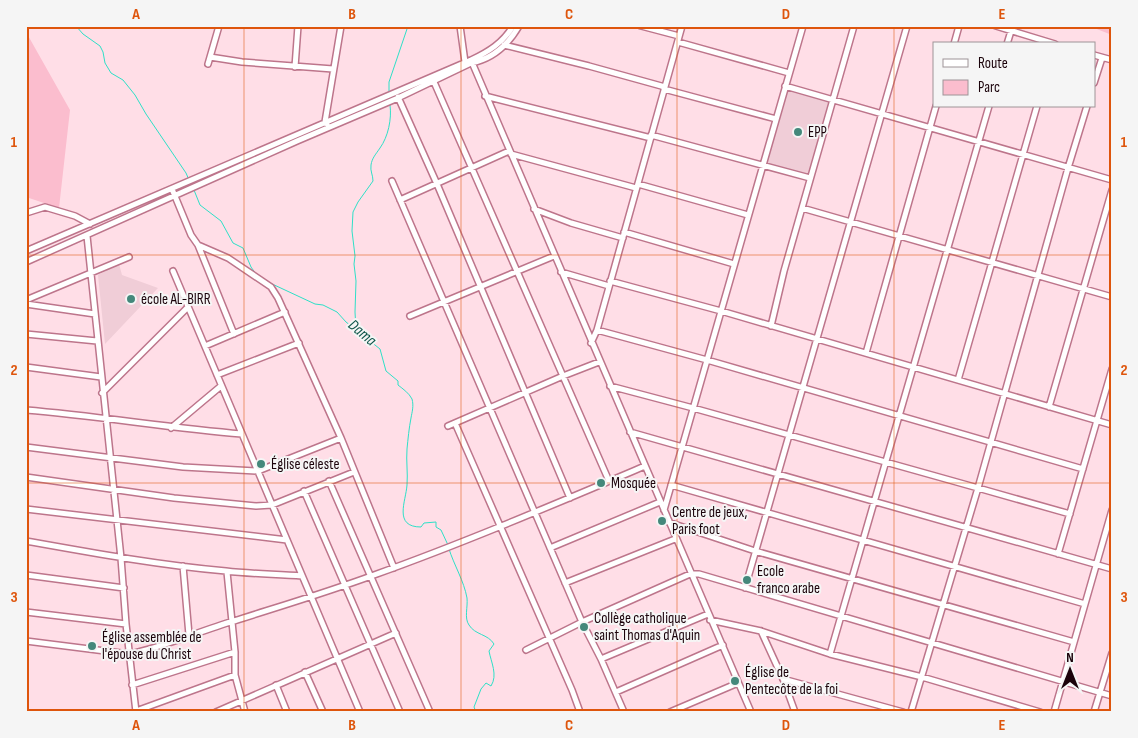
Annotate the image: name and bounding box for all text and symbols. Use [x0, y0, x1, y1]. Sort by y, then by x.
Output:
text: A [131, 5, 140, 24]
text: B [348, 5, 356, 24]
text: C [565, 5, 573, 24]
text: D [782, 5, 790, 24]
text: E [999, 5, 1006, 24]
legend [933, 42, 1096, 108]
text: Route [978, 54, 1008, 73]
text: Parc [978, 78, 1000, 97]
place label: EPP [808, 123, 827, 142]
marker: EPP [792, 126, 804, 138]
text: 1 [11, 133, 18, 152]
text: 1 [1121, 133, 1128, 152]
place label: école AL-BIRR [141, 290, 211, 309]
marker: école AL-BIRR [125, 293, 137, 305]
water label: Dama [344, 316, 380, 350]
text: 2 [10, 361, 18, 380]
text: 2 [1120, 361, 1128, 380]
place label: Église céleste [271, 455, 340, 474]
marker: Église céleste [255, 458, 267, 470]
place label: Mosquée [611, 474, 656, 493]
marker: Mosquée [595, 477, 607, 489]
place label: Centre de jeux, Paris foot [672, 503, 747, 539]
marker: Centre de jeux, Paris foot [656, 515, 668, 527]
place label: Ecole franco arabe [757, 562, 820, 598]
marker: Ecole franco arabe [741, 574, 753, 586]
text: 3 [10, 588, 18, 607]
text: 3 [1120, 588, 1128, 607]
place label: Collège catholique saint Thomas d'Aquin [594, 609, 700, 645]
marker: Collège catholique saint Thomas d'Aquin [578, 621, 590, 633]
place label: Église assemblée de l'épouse du Christ [102, 628, 202, 664]
marker: Église assemblée de l'épouse du Christ [86, 640, 98, 652]
north arrow [1046, 646, 1096, 696]
text: N [1066, 649, 1074, 666]
place label: Église de Pentecôte de la foi [745, 663, 838, 699]
marker: Église de Pentecôte de la foi [729, 675, 741, 687]
text: A [131, 716, 140, 735]
text: B [348, 716, 356, 735]
text: C [565, 716, 573, 735]
text: D [782, 716, 790, 735]
text: E [999, 716, 1006, 735]

